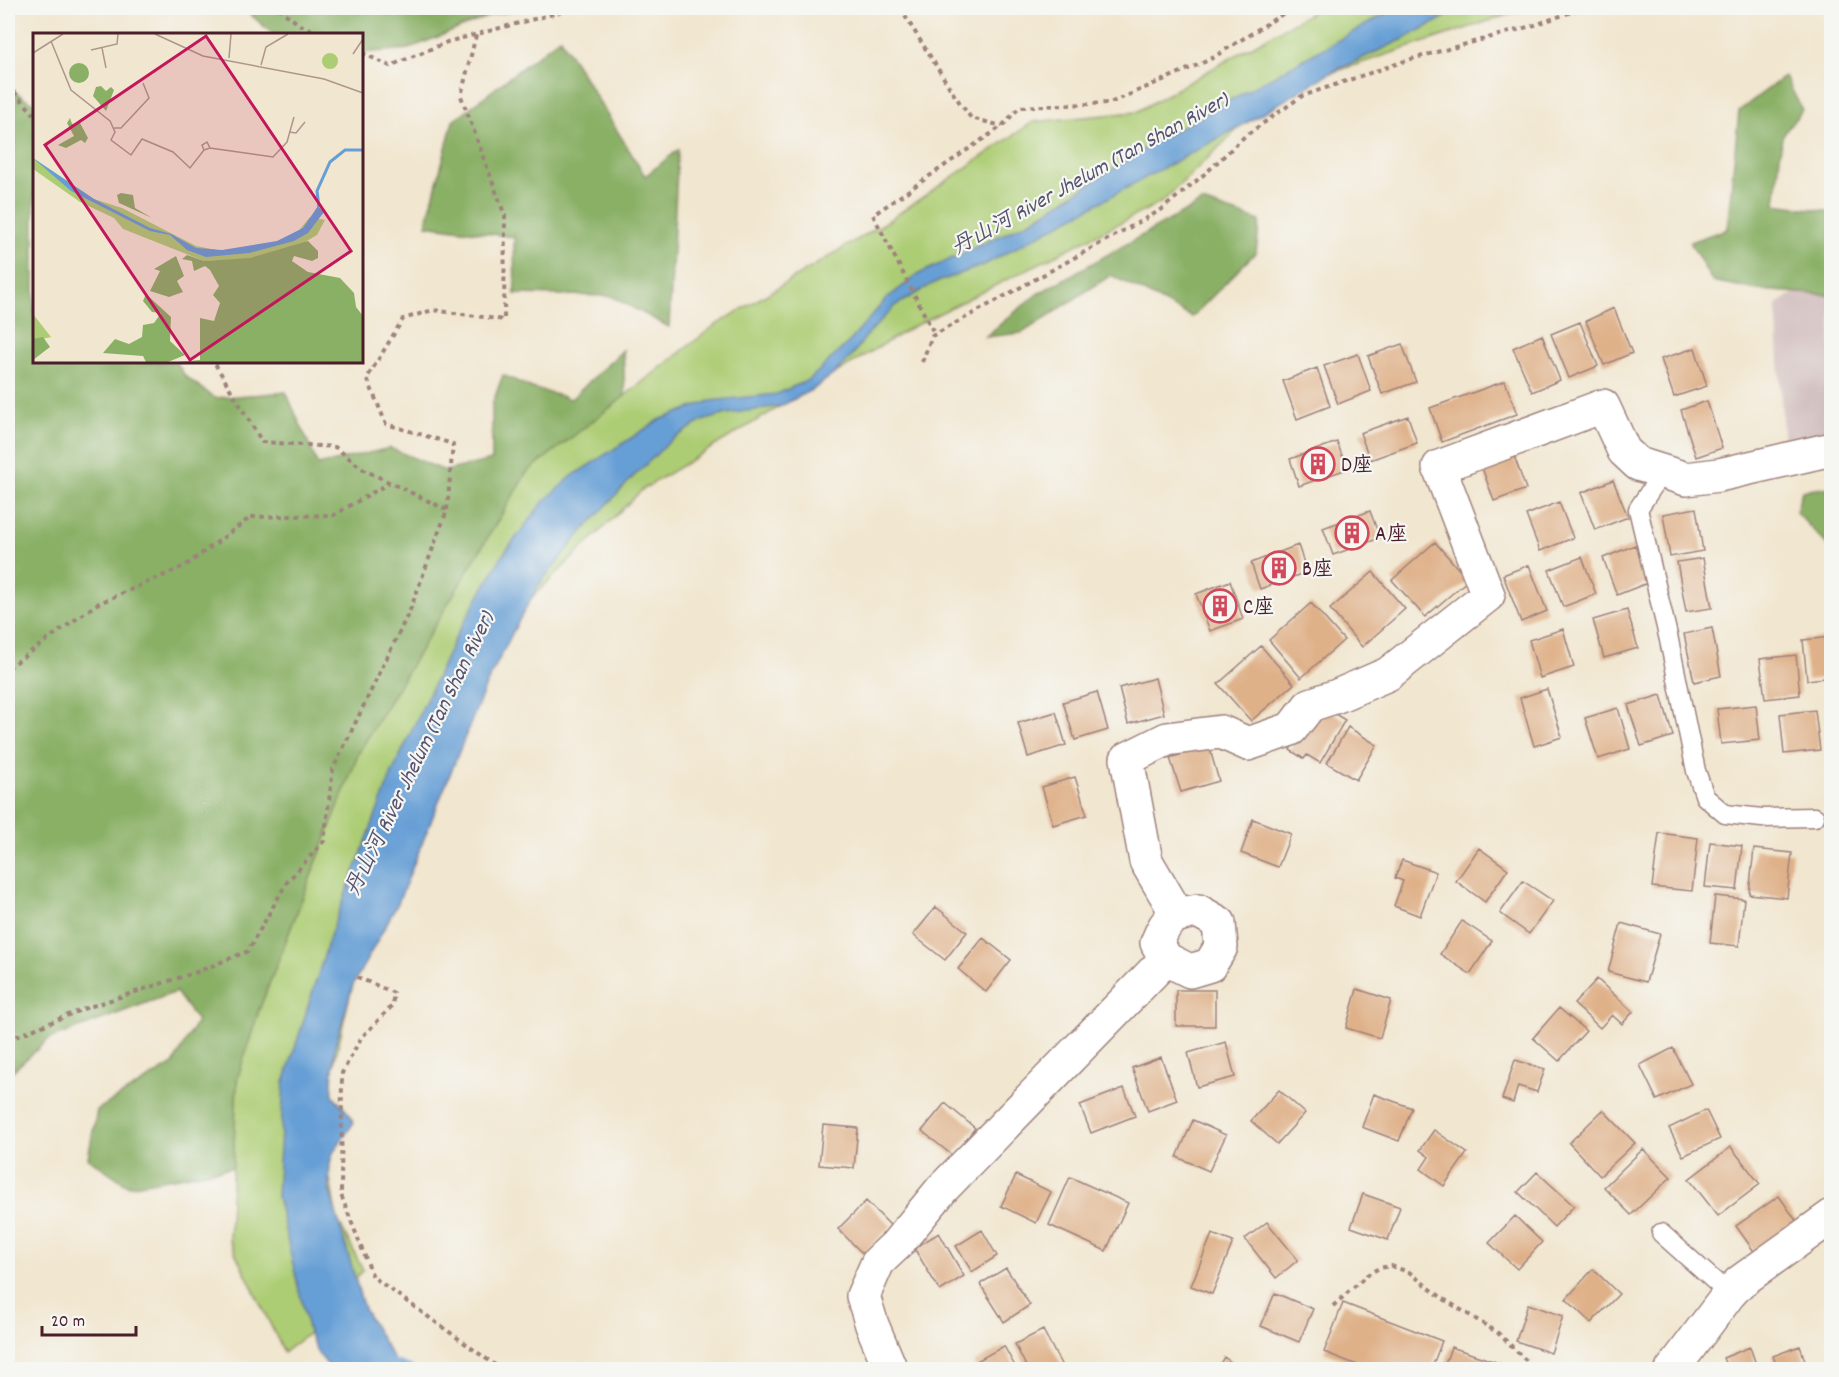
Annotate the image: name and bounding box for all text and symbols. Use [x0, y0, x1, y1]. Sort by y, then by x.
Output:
inset map [33, 33, 363, 363]
water label: 丹山河 River Jhelum (Tan Shan River) [946, 85, 1236, 264]
building icon: D座 [1300, 446, 1336, 482]
place label: D座 [1341, 452, 1373, 482]
building icon: A座 [1334, 515, 1370, 551]
place label: A座 [1375, 521, 1407, 551]
building icon: B座 [1261, 550, 1297, 586]
place label: B座 [1302, 556, 1333, 586]
building icon: C座 [1202, 588, 1238, 624]
place label: C座 [1243, 594, 1274, 624]
water label: 丹山河 River Jhelum (Tan Shan River) [339, 606, 504, 902]
scale bar [42, 1299, 136, 1337]
text: 20 m [51, 1310, 85, 1335]

